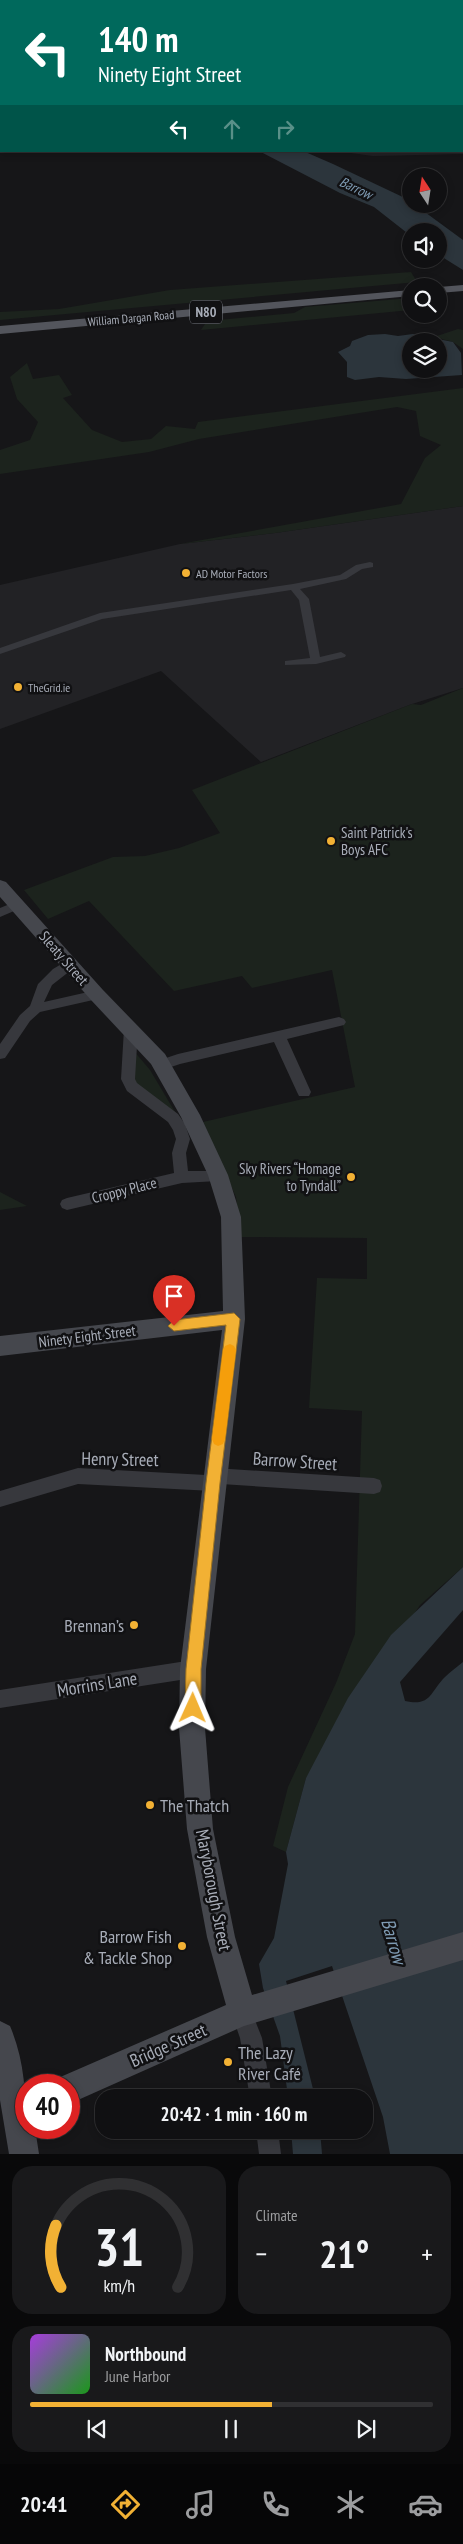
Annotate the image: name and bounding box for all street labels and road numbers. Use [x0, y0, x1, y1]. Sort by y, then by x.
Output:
road number: N80 [190, 300, 222, 324]
street label: William Dargan Road [87, 307, 175, 329]
street label: Sleaty Street [35, 927, 93, 989]
street label: Croppy Place [90, 1173, 158, 1207]
street label: Ninety Eight Street [37, 1321, 137, 1351]
street label: Henry Street [81, 1447, 159, 1471]
street label: Barrow Street [252, 1447, 338, 1475]
street label: Morrins Lane [55, 1666, 139, 1702]
street label: Maryborough Street [191, 1827, 237, 1953]
street label: Bridge Street [126, 2018, 210, 2072]

